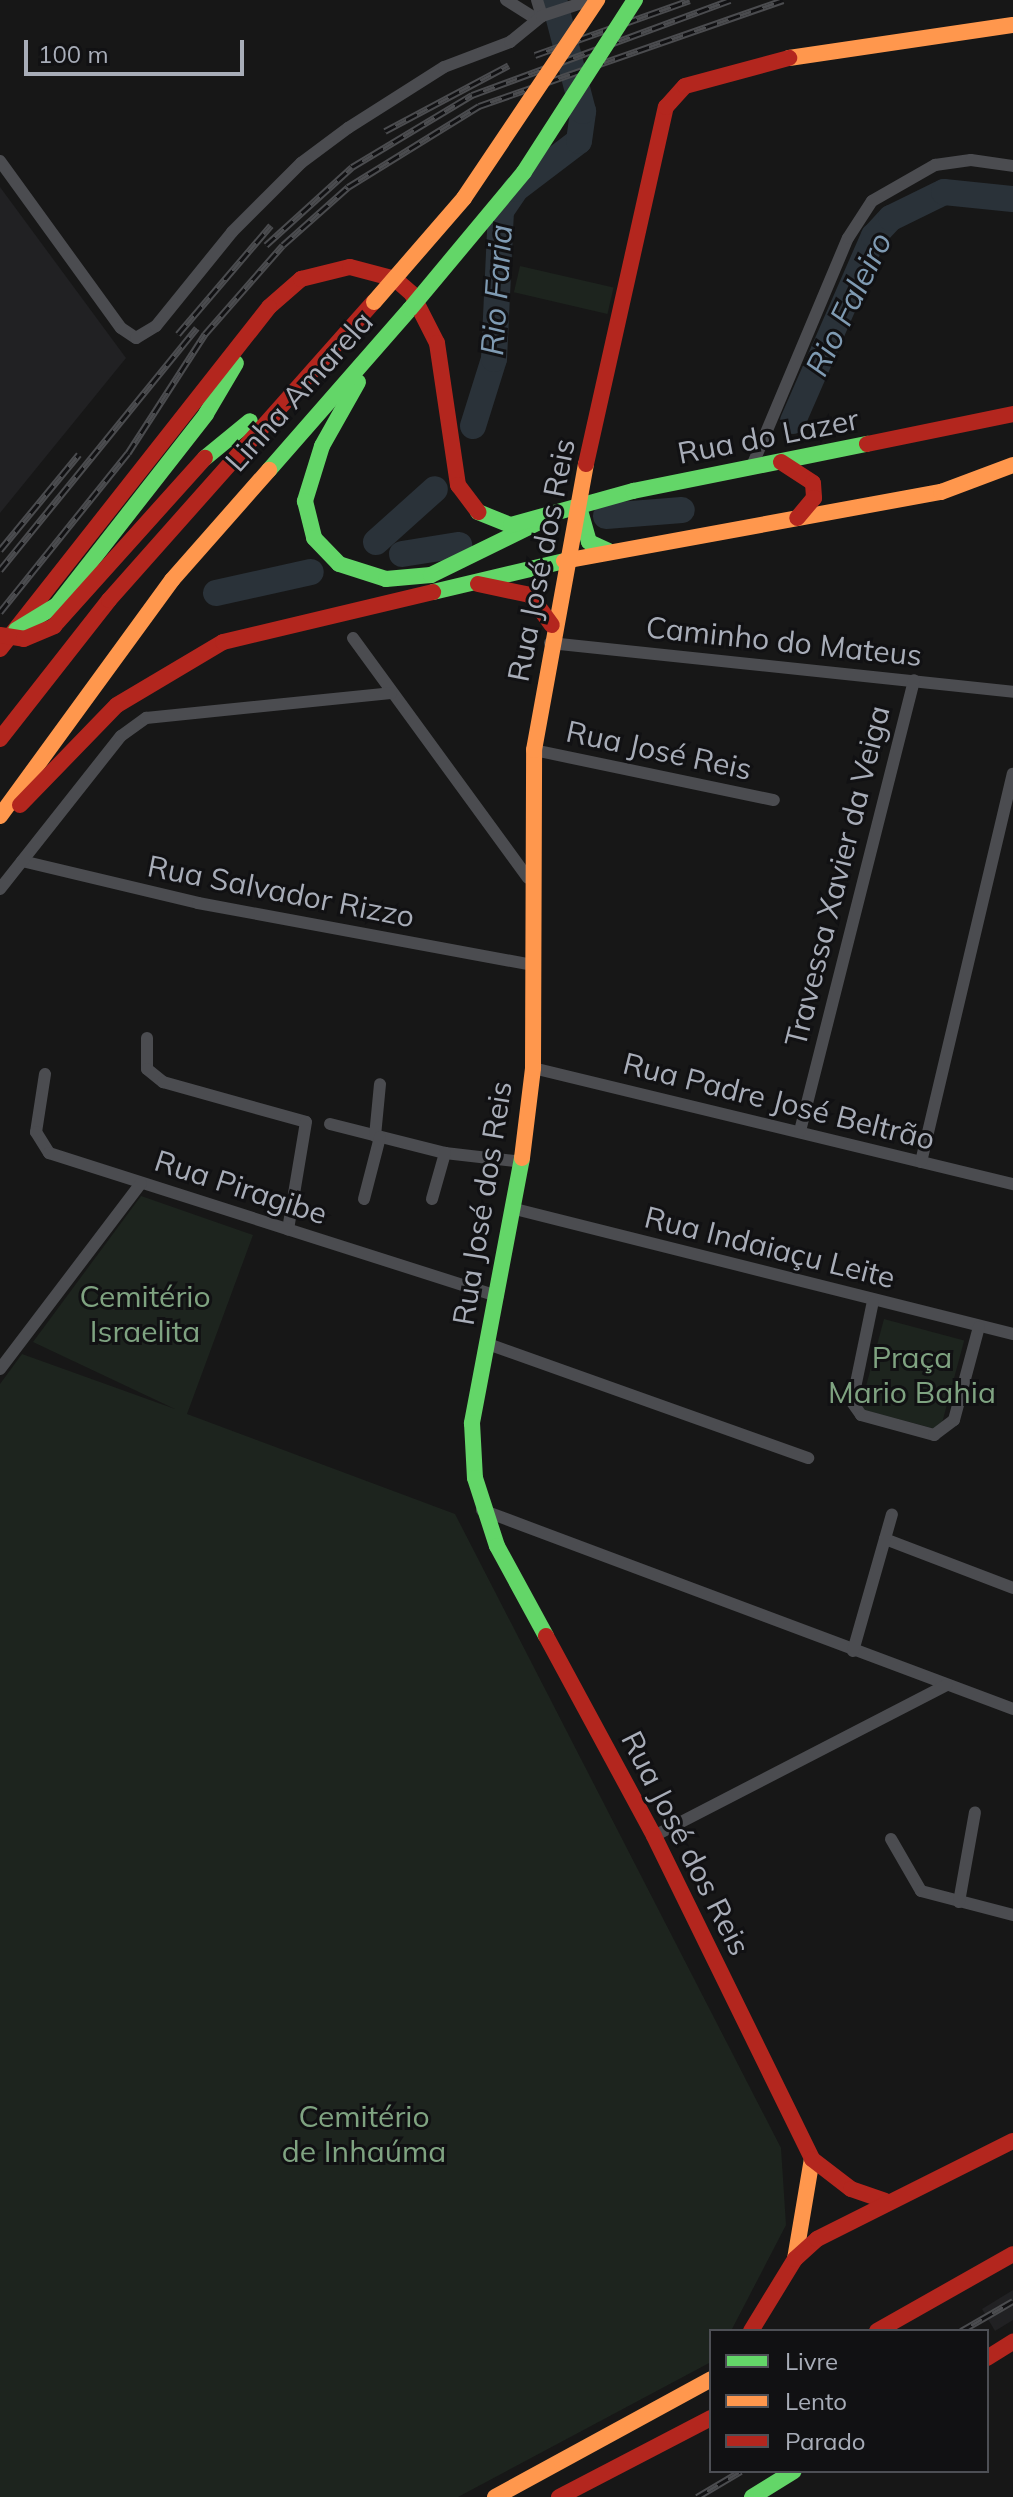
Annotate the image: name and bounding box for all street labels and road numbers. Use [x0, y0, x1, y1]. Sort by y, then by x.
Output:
street label: Linha Amarela [218, 304, 380, 478]
street label: Rua do Lazer [674, 401, 862, 471]
street label: Rua José dos Reis [500, 436, 582, 684]
street label: Caminho do Mateus [644, 609, 924, 673]
street label: Travessa Xavier da Veiga [777, 702, 897, 1050]
street label: Rua José Reis [563, 713, 755, 787]
street label: Rua Salvador Rizzo [145, 847, 417, 935]
street label: Rua Padre José Beltrão [619, 1045, 939, 1157]
street label: Rua José dos Reis [445, 1078, 519, 1328]
street label: Rua Piragibe [150, 1142, 332, 1232]
street label: Rua Indaiaçu Leite [641, 1198, 899, 1296]
street label: Rua José dos Reis [614, 1725, 758, 1961]

